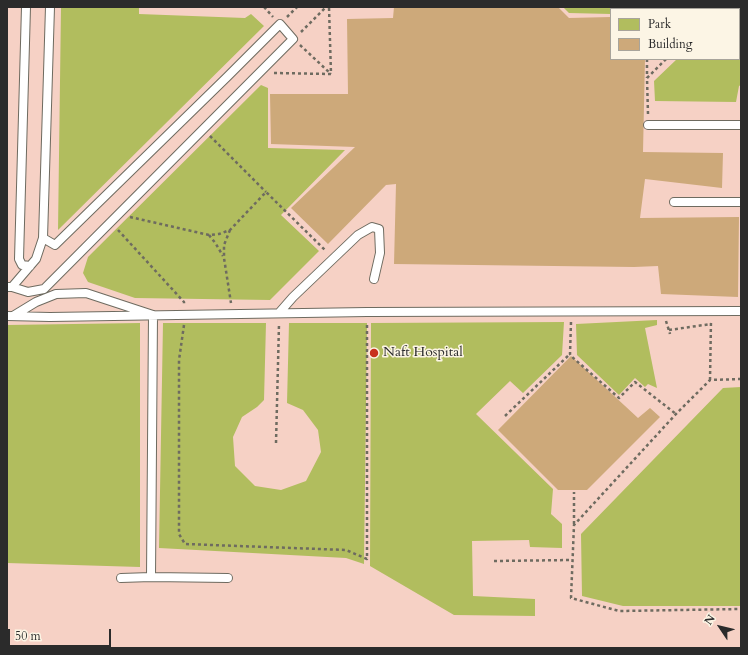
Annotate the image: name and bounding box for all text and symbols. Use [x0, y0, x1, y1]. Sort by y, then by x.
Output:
legend [610, 8, 740, 60]
text: Park [648, 16, 671, 32]
text: Building [648, 36, 692, 52]
place label: Naft Hospital [383, 345, 463, 361]
marker: Naft Hospital [368, 347, 380, 359]
north arrow [700, 607, 740, 647]
text: N [701, 612, 719, 628]
scale bar [10, 621, 113, 647]
text: 50 m [15, 628, 41, 644]

